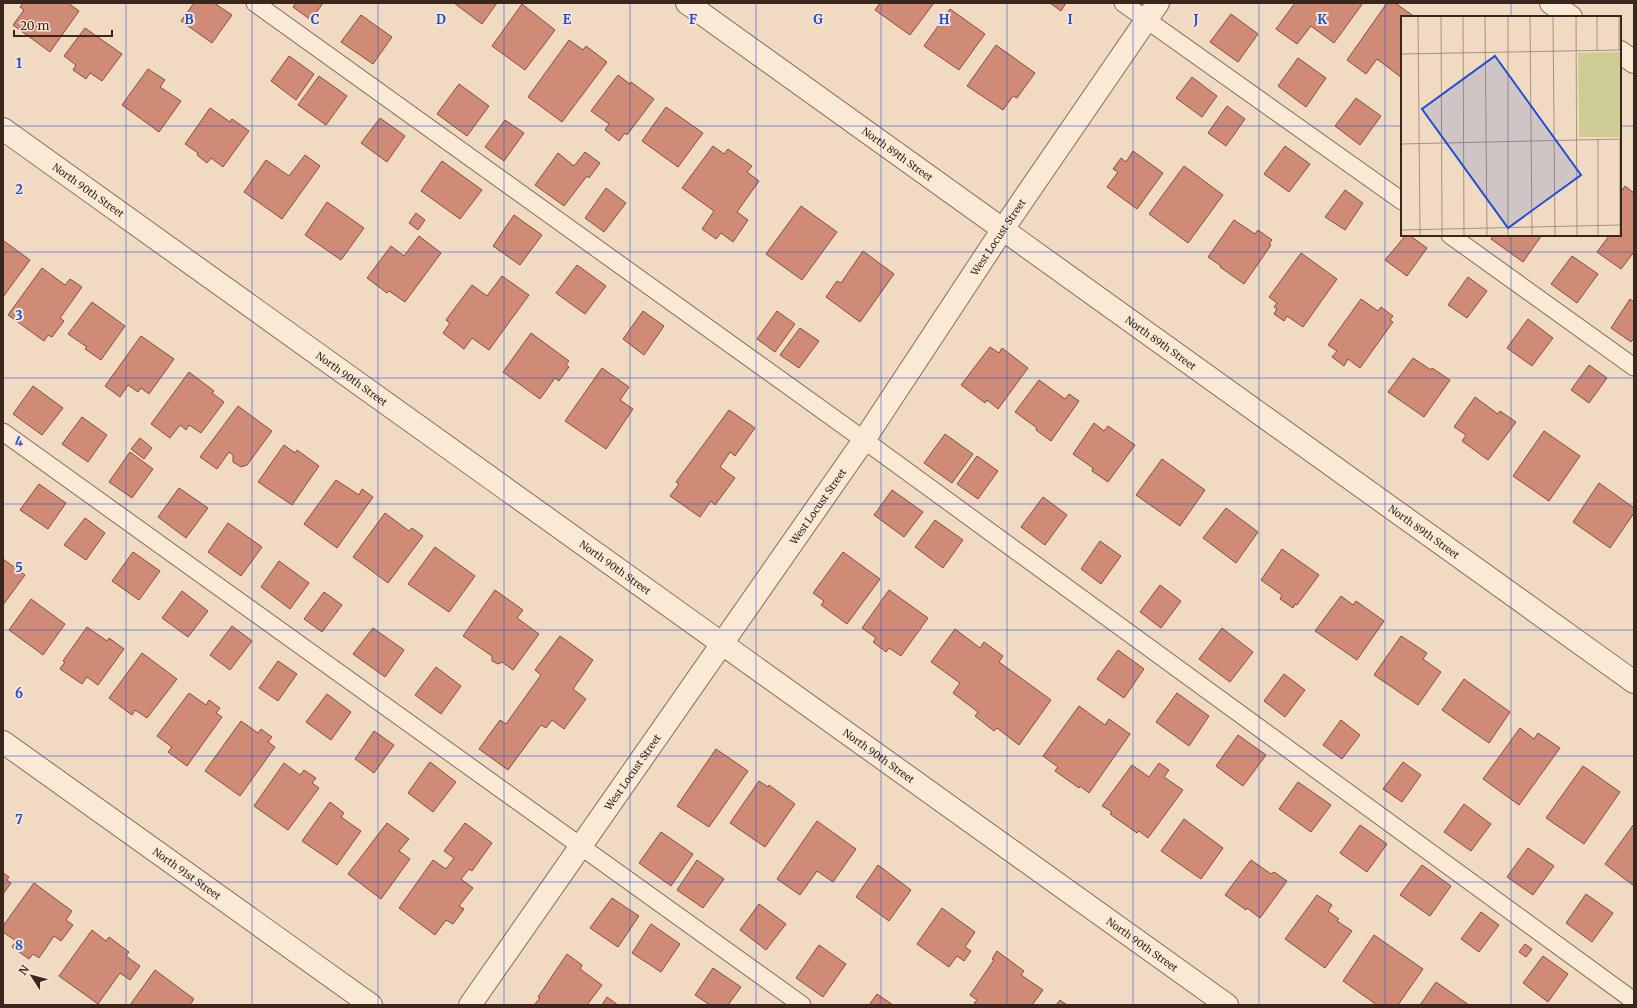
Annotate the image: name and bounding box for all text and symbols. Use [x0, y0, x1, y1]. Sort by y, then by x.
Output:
text: B [184, 11, 194, 28]
text: C [311, 11, 320, 28]
text: D [436, 11, 446, 28]
text: E [563, 11, 572, 28]
text: F [689, 11, 697, 28]
text: G [813, 11, 823, 28]
text: H [939, 11, 950, 28]
text: I [1067, 11, 1073, 28]
text: J [1192, 11, 1199, 28]
text: K [1317, 11, 1327, 28]
scale bar [14, 12, 112, 38]
inset map [1401, 16, 1621, 236]
text: 20 m [20, 18, 49, 33]
text: 1 [16, 55, 22, 72]
street label: North 89th Street [859, 125, 935, 184]
street label: North 90th Street [50, 161, 126, 221]
text: 2 [15, 181, 23, 198]
street label: West Locust Street [968, 196, 1029, 279]
text: 3 [15, 307, 23, 324]
street label: North 89th Street [1123, 313, 1199, 373]
street label: North 90th Street [313, 349, 390, 409]
text: 4 [15, 433, 24, 450]
street label: West Locust Street [787, 466, 849, 548]
street label: North 89th Street [1386, 502, 1462, 562]
street label: North 90th Street [577, 538, 653, 598]
text: 5 [15, 559, 23, 576]
text: 6 [15, 685, 23, 702]
street label: North 90th Street [840, 726, 917, 786]
street label: West Locust Street [601, 732, 664, 814]
text: 7 [15, 811, 23, 828]
street label: North 91st Street [150, 845, 223, 903]
street label: North 90th Street [1104, 915, 1180, 975]
text: 8 [15, 937, 23, 954]
north arrow [12, 956, 52, 996]
text: N [16, 962, 32, 978]

